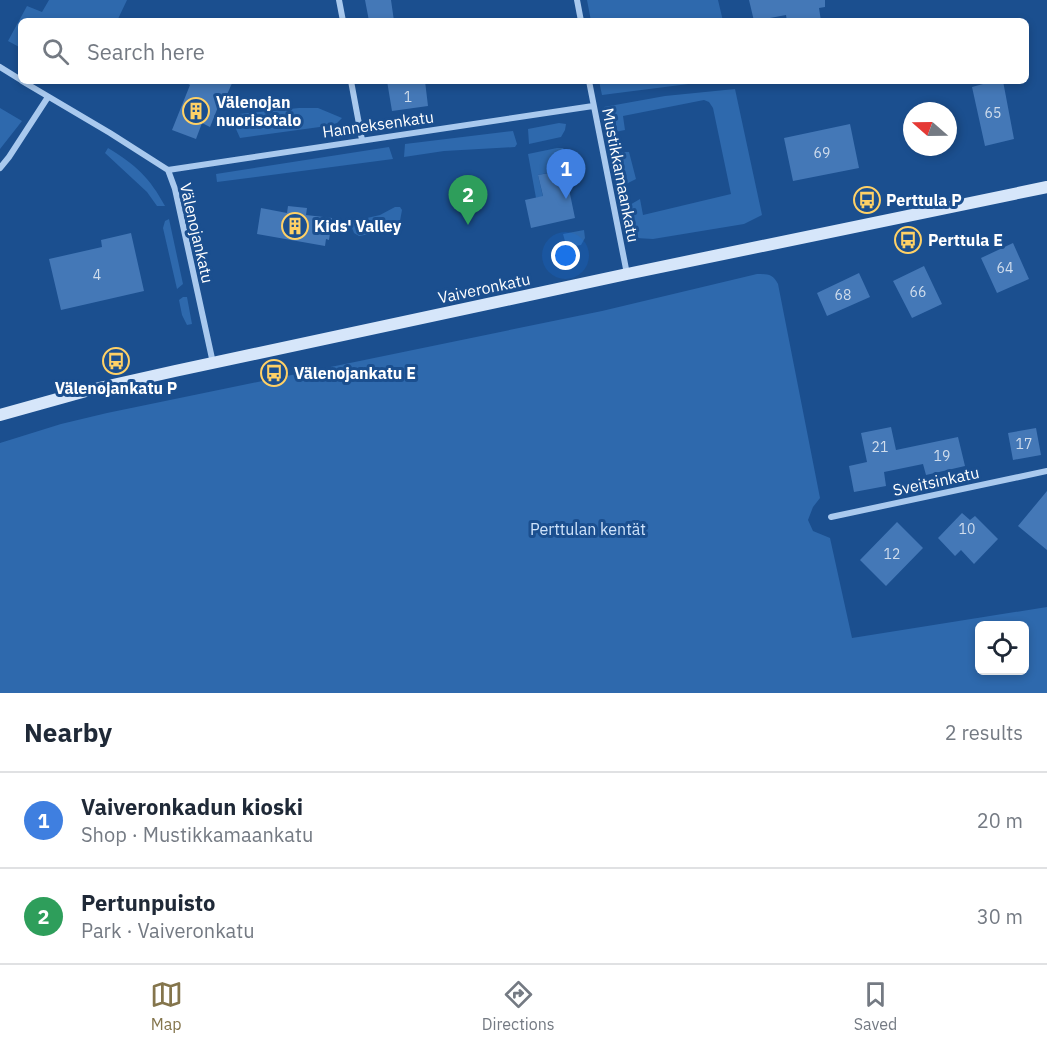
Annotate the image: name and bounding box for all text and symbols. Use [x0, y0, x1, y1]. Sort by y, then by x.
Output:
search box [18, 18, 1029, 84]
icon: search [39, 35, 72, 68]
text: Search here [87, 37, 205, 66]
house number: 1 [404, 88, 412, 106]
place label: Välenojan nuorisotalo [216, 92, 301, 130]
building icon: Välenojan nuorisotalo [181, 96, 211, 126]
north arrow [903, 102, 957, 156]
house number: 65 [985, 104, 1001, 122]
street label: Hanneksenkatu [321, 106, 435, 142]
street label: Mustikkamaankatu [598, 106, 644, 244]
house number: 69 [814, 144, 830, 162]
pin: 1 [546, 150, 586, 199]
pin: 2 [448, 176, 488, 225]
street label: Välenojankatu [176, 181, 218, 285]
bus stop icon: Perttula P [852, 185, 882, 215]
place label: Perttula P [886, 190, 962, 210]
building icon: Kids' Valley [280, 211, 310, 241]
place label: Kids' Valley [314, 216, 402, 236]
bus stop icon: Perttula E [893, 225, 923, 255]
place label: Perttula E [928, 230, 1003, 250]
your location [551, 241, 580, 270]
house number: 64 [997, 259, 1013, 277]
house number: 4 [93, 266, 101, 284]
street label: Vaiveronkatu [436, 268, 532, 308]
house number: 66 [910, 283, 926, 301]
house number: 68 [835, 286, 851, 304]
bus stop icon: Välenojankatu P [101, 346, 131, 376]
bus stop icon: Välenojankatu E [259, 358, 289, 388]
place label: Välenojankatu E [294, 363, 416, 383]
place label: Välenojankatu P [55, 378, 177, 398]
house number: 17 [1016, 435, 1032, 453]
house number: 21 [872, 438, 888, 456]
house number: 19 [934, 447, 950, 465]
street label: Sveitsinkatu [891, 462, 981, 500]
park label: Perttulan kentät [530, 519, 646, 539]
house number: 10 [959, 520, 975, 538]
house number: 12 [884, 545, 900, 563]
map controls [975, 621, 1029, 675]
button: locate [975, 621, 1029, 675]
text: Nearby [24, 715, 112, 749]
text: 2 results [945, 719, 1023, 746]
text: Vaiveronkadun kioski [81, 792, 303, 821]
text: 1 [38, 807, 50, 834]
text: 20 m [977, 807, 1023, 834]
text: Shop · Mustikkamaankatu [81, 821, 313, 848]
text: Pertunpuisto [81, 888, 215, 917]
text: 2 [38, 903, 50, 930]
text: 30 m [977, 903, 1023, 930]
text: Park · Vaiveronkatu [81, 917, 255, 944]
tab: Map [150, 978, 183, 1034]
tab: Directions [482, 978, 555, 1034]
tab: Saved [854, 978, 897, 1034]

